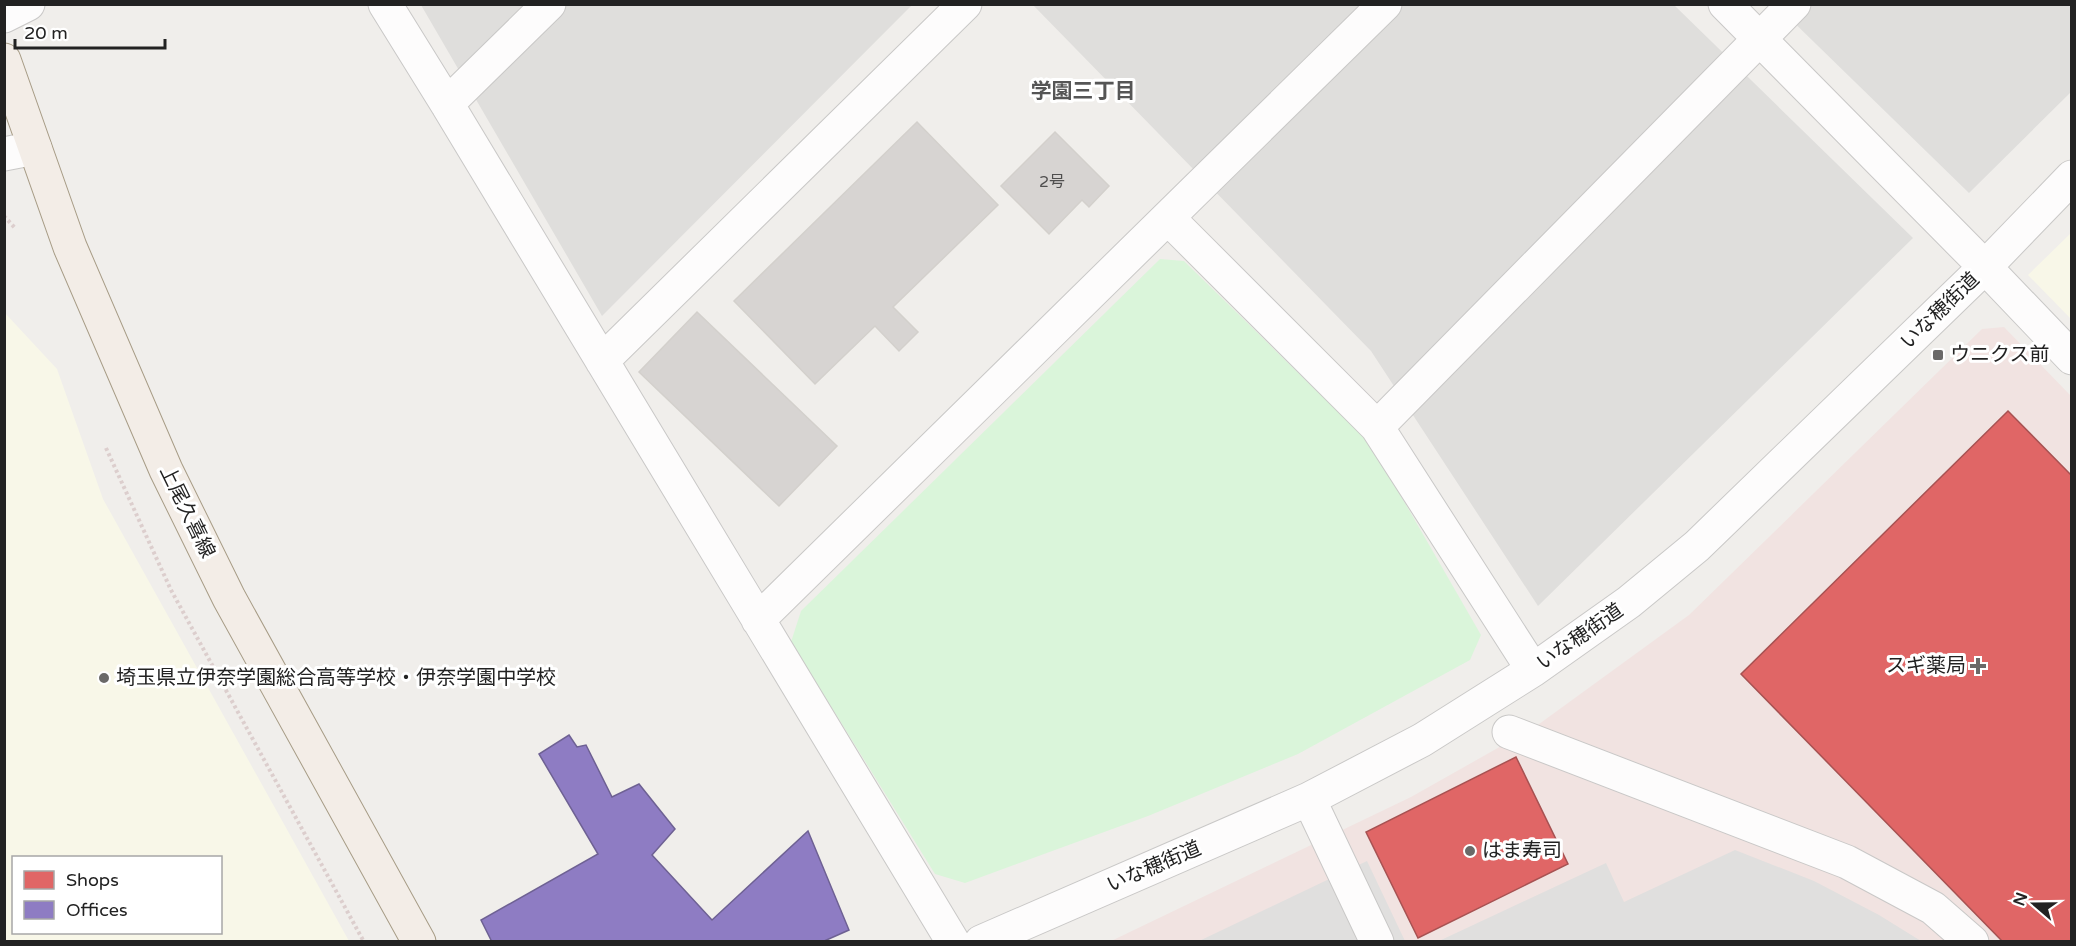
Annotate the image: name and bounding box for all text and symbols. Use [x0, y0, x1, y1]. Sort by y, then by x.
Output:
scale bar [15, 12, 165, 50]
text: 20 m [24, 22, 68, 44]
district label: 学園三丁目 [1031, 79, 1136, 104]
house number: 2号 [1039, 172, 1065, 192]
street label: いな穂街道 [1896, 268, 1984, 354]
place label: ウニクス前 [1950, 343, 2049, 367]
marker: ウニクス前 [1931, 348, 1945, 362]
street label: 上尾久喜線 [154, 462, 220, 562]
street label: いな穂街道 [1532, 598, 1628, 676]
place label: スギ薬局 [1886, 654, 1966, 678]
marker: スギ薬局 [1971, 659, 1985, 673]
place label: 埼玉県立伊奈学園総合高等学校・伊奈学園中学校 [116, 666, 556, 690]
marker: 埼玉県立伊奈学園総合高等学校・伊奈学園中学校 [97, 671, 111, 685]
street label: いな穂街道 [1103, 836, 1205, 898]
place label: はま寿司 [1482, 839, 1562, 863]
marker: はま寿司 [1463, 844, 1477, 858]
legend [12, 856, 222, 934]
text: Shops [66, 869, 119, 891]
north arrow [2004, 874, 2064, 934]
text: N [2009, 890, 2032, 909]
text: Offices [66, 899, 128, 921]

